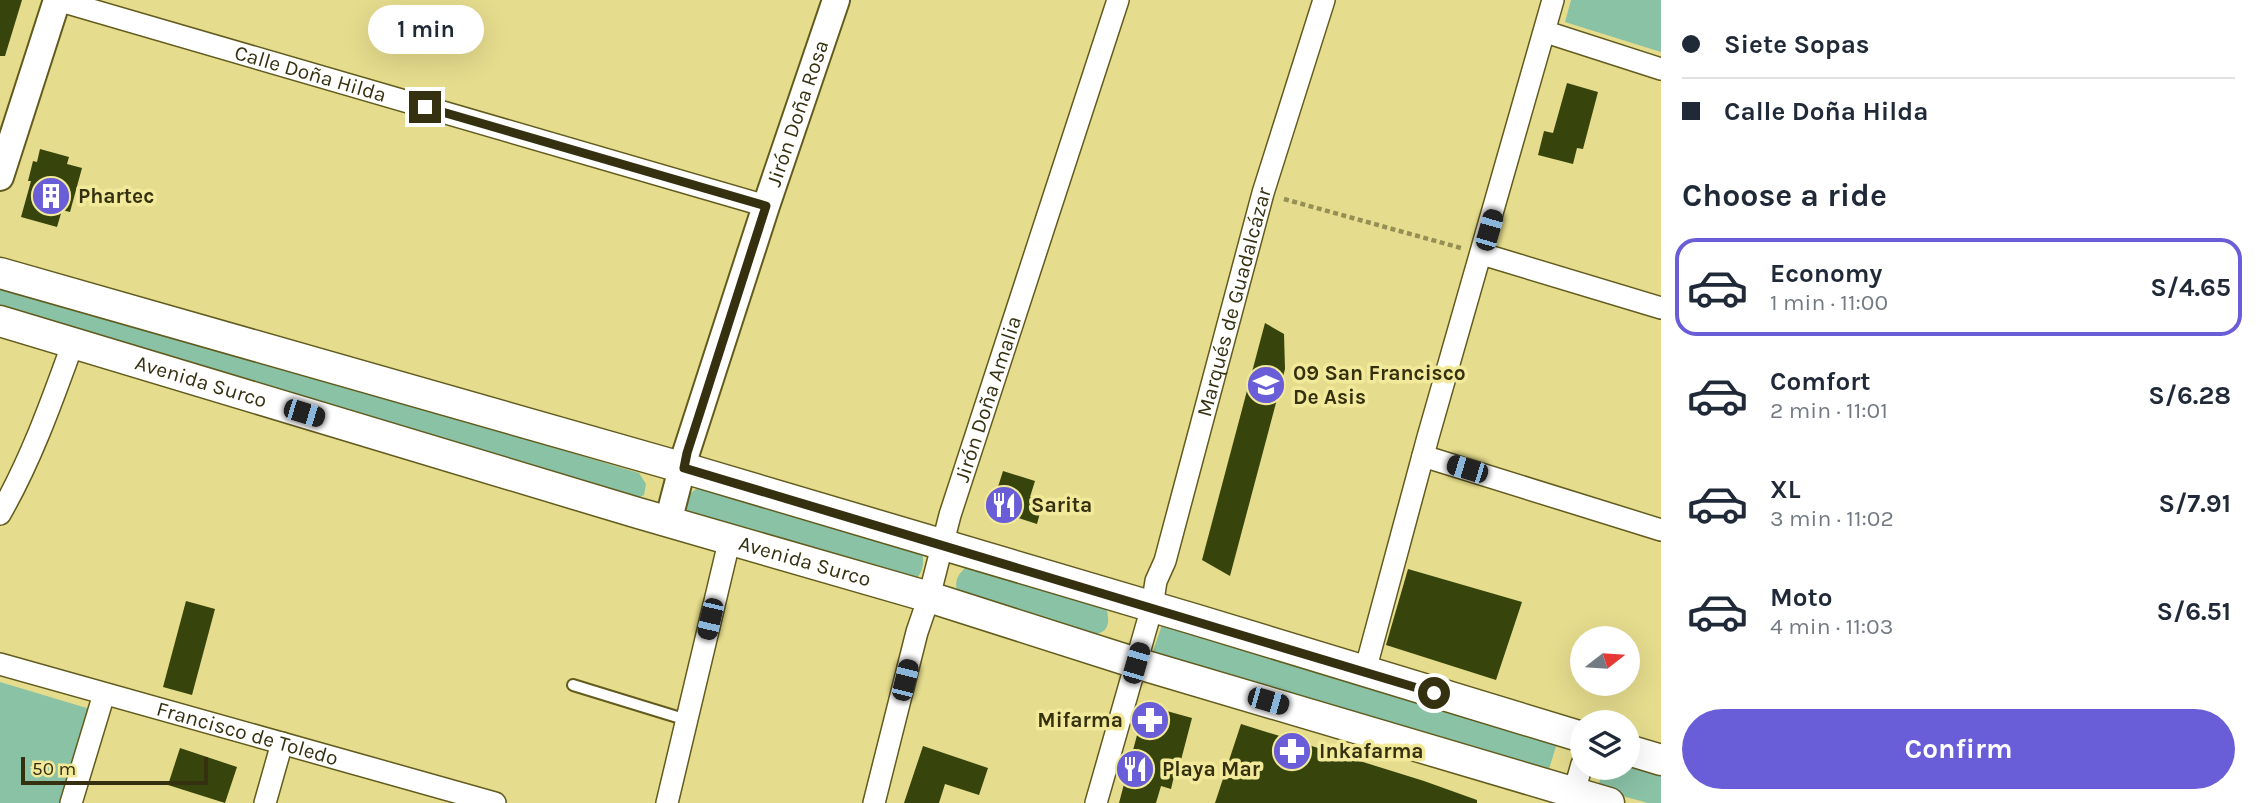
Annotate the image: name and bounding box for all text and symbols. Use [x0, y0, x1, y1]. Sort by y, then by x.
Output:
callout: 1 min [367, 6, 483, 55]
text: 1 min [397, 16, 455, 43]
text: Siete Sopas [1724, 29, 1870, 60]
street label: Jirón Doña Rosa [762, 37, 834, 189]
street label: Calle Doña Hilda [232, 40, 389, 107]
route end [409, 91, 441, 123]
text: Calle Doña Hilda [1724, 96, 1928, 127]
building icon: Phartec [30, 175, 72, 217]
text: Choose a ride [1682, 177, 1887, 214]
place label: Phartec [78, 184, 154, 208]
street label: Marqués de Guadalcázar [1192, 184, 1276, 419]
car [1474, 207, 1505, 253]
icon: car [1686, 256, 1749, 319]
text: Economy [1770, 258, 1882, 289]
text: S/4.65 [2150, 272, 2231, 303]
text: 1 min · 11:00 [1770, 289, 1888, 316]
street label: Jirón Doña Amalia [950, 313, 1026, 485]
street label: Avenida Surco [132, 350, 270, 413]
place label: 09 San Francisco De Asis [1293, 361, 1466, 409]
school or university icon: 09 San Francisco De Asis [1245, 364, 1287, 406]
icon: car [1686, 364, 1749, 427]
text: Comfort [1770, 366, 1871, 397]
text: S/6.28 [2148, 380, 2231, 411]
car [281, 397, 328, 429]
text: 2 min · 11:01 [1770, 397, 1888, 424]
car [1444, 453, 1491, 485]
icon: car [1686, 472, 1749, 535]
text: XL [1770, 474, 1801, 505]
restaurant icon: Sarita [983, 484, 1025, 526]
text: S/7.91 [2159, 488, 2231, 519]
place label: Sarita [1031, 493, 1092, 517]
text: 3 min · 11:02 [1770, 505, 1894, 532]
street label: Avenida Surco [736, 531, 874, 592]
icon: car [1686, 580, 1749, 643]
text: Moto [1770, 582, 1832, 613]
car [696, 596, 725, 642]
text: S/6.51 [2156, 596, 2231, 627]
text: 4 min · 11:03 [1770, 613, 1893, 640]
north arrow [1570, 626, 1640, 696]
map controls [1570, 626, 1640, 780]
car [1121, 640, 1152, 686]
car [890, 657, 921, 703]
route start [1418, 677, 1450, 709]
car [1245, 685, 1292, 717]
street label: Francisco de Toledo [154, 697, 341, 770]
pharmacy icon: Mifarma [1129, 699, 1171, 741]
place label: Mifarma [1037, 708, 1123, 732]
button: Confirm [1682, 709, 2235, 789]
button: layers [1570, 710, 1640, 780]
pharmacy icon: Inkafarma [1271, 730, 1313, 772]
place label: Inkafarma [1319, 739, 1424, 763]
restaurant icon: Playa Mar [1114, 748, 1156, 790]
scale bar [21, 754, 208, 786]
place label: Playa Mar [1162, 757, 1261, 781]
text: 50 m [32, 758, 76, 780]

